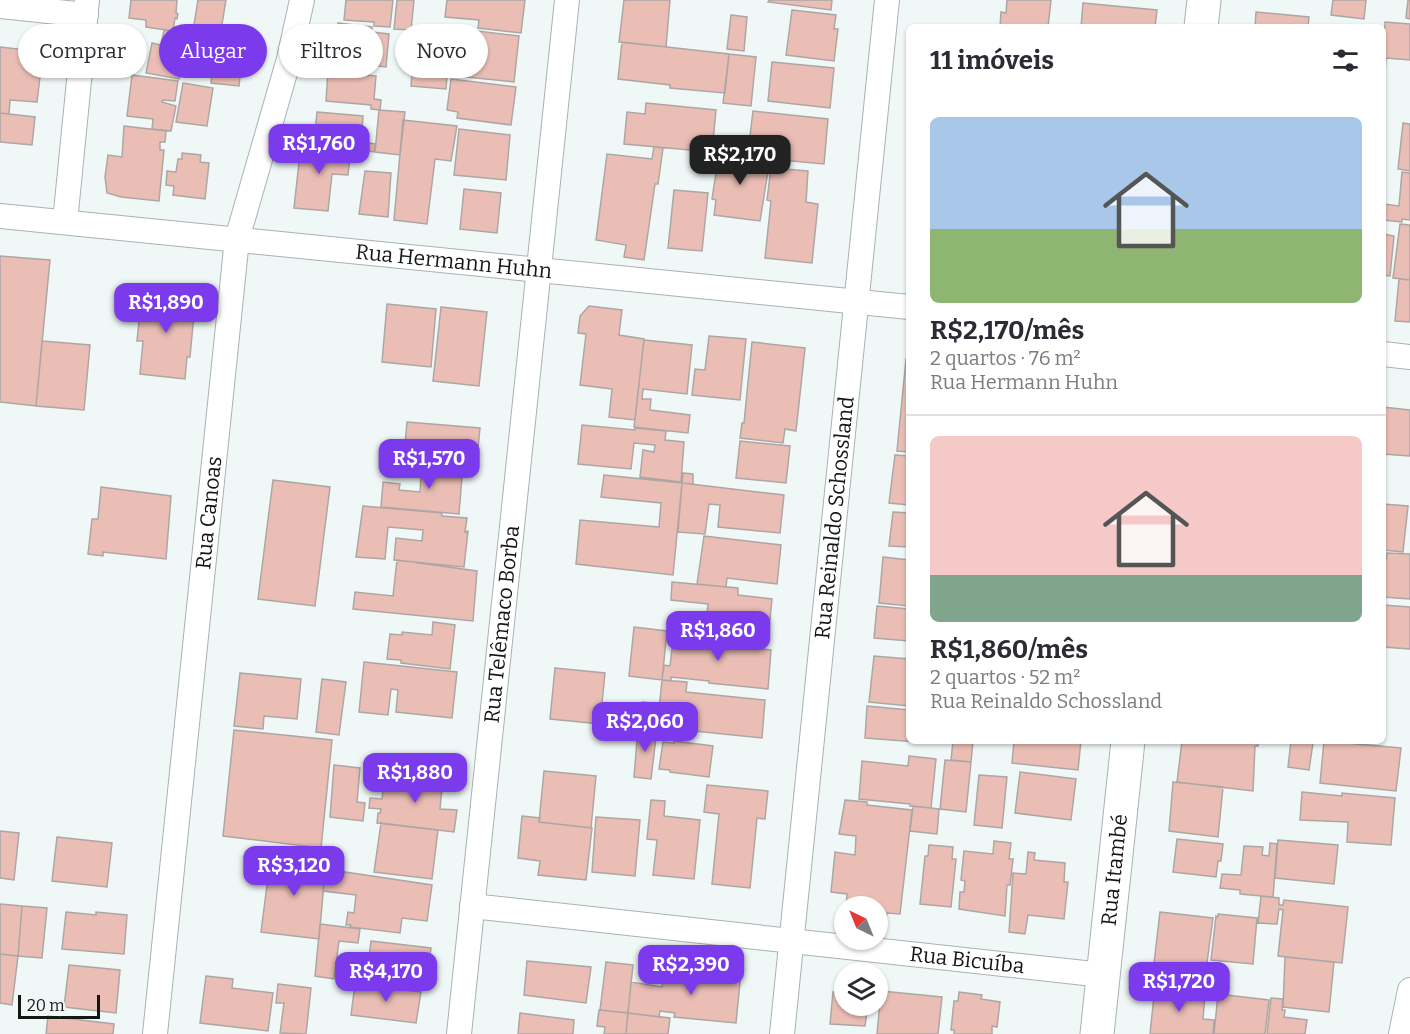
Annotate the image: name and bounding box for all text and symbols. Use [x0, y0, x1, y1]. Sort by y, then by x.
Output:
chip: Comprar [18, 24, 147, 78]
chip: Alugar [159, 24, 267, 78]
chip: Filtros [279, 24, 383, 78]
chip: Novo [395, 24, 488, 78]
icon: filters [1329, 44, 1362, 77]
text: 11 imóveis [930, 45, 1054, 76]
pin: R$1,760 [264, 124, 374, 175]
text: R$1,760 [283, 131, 355, 155]
pin: R$2,170 [685, 135, 795, 186]
text: R$2,170 [704, 142, 776, 166]
icon: home [1092, 156, 1200, 264]
street label: Rua Hermann Huhn [354, 239, 553, 284]
pin: R$1,890 [111, 283, 221, 334]
text: R$1,890 [128, 290, 204, 314]
text: R$2,170/mês [930, 315, 1084, 346]
text: 2 quartos · 76 m² [930, 346, 1081, 370]
text: Rua Hermann Huhn [930, 370, 1118, 394]
street label: Rua Reinaldo Schossland [809, 395, 860, 640]
pin: R$1,570 [374, 439, 484, 490]
text: R$1,570 [393, 446, 465, 470]
street label: Rua Canoas [190, 455, 228, 571]
icon: home [1092, 475, 1200, 583]
street label: Rua Telêmaco Borba [479, 524, 525, 724]
pin: R$1,860 [663, 611, 773, 662]
text: R$1,860 [680, 618, 756, 642]
text: R$1,860/mês [930, 634, 1088, 665]
text: 2 quartos · 52 m² [930, 665, 1080, 689]
text: Rua Reinaldo Schossland [930, 689, 1162, 713]
pin: R$2,060 [590, 702, 700, 753]
text: R$2,060 [606, 709, 684, 733]
pin: R$1,880 [360, 753, 470, 804]
text: R$1,880 [377, 760, 453, 784]
street label: Rua Itambé [1096, 813, 1133, 927]
pin: R$3,120 [239, 846, 349, 897]
text: R$3,120 [257, 853, 331, 877]
north arrow [834, 896, 888, 950]
map controls [834, 896, 888, 1016]
street label: Rua Bicuíba [908, 941, 1026, 979]
pin: R$2,390 [636, 945, 746, 996]
pin: R$4,170 [331, 952, 441, 1003]
text: R$2,390 [652, 952, 730, 976]
text: R$4,170 [349, 959, 423, 983]
button: layers [834, 962, 888, 1016]
pin: R$1,720 [1124, 962, 1234, 1013]
text: R$1,720 [1143, 969, 1215, 993]
scale bar [18, 992, 100, 1020]
text: 20 m [27, 996, 64, 1015]

